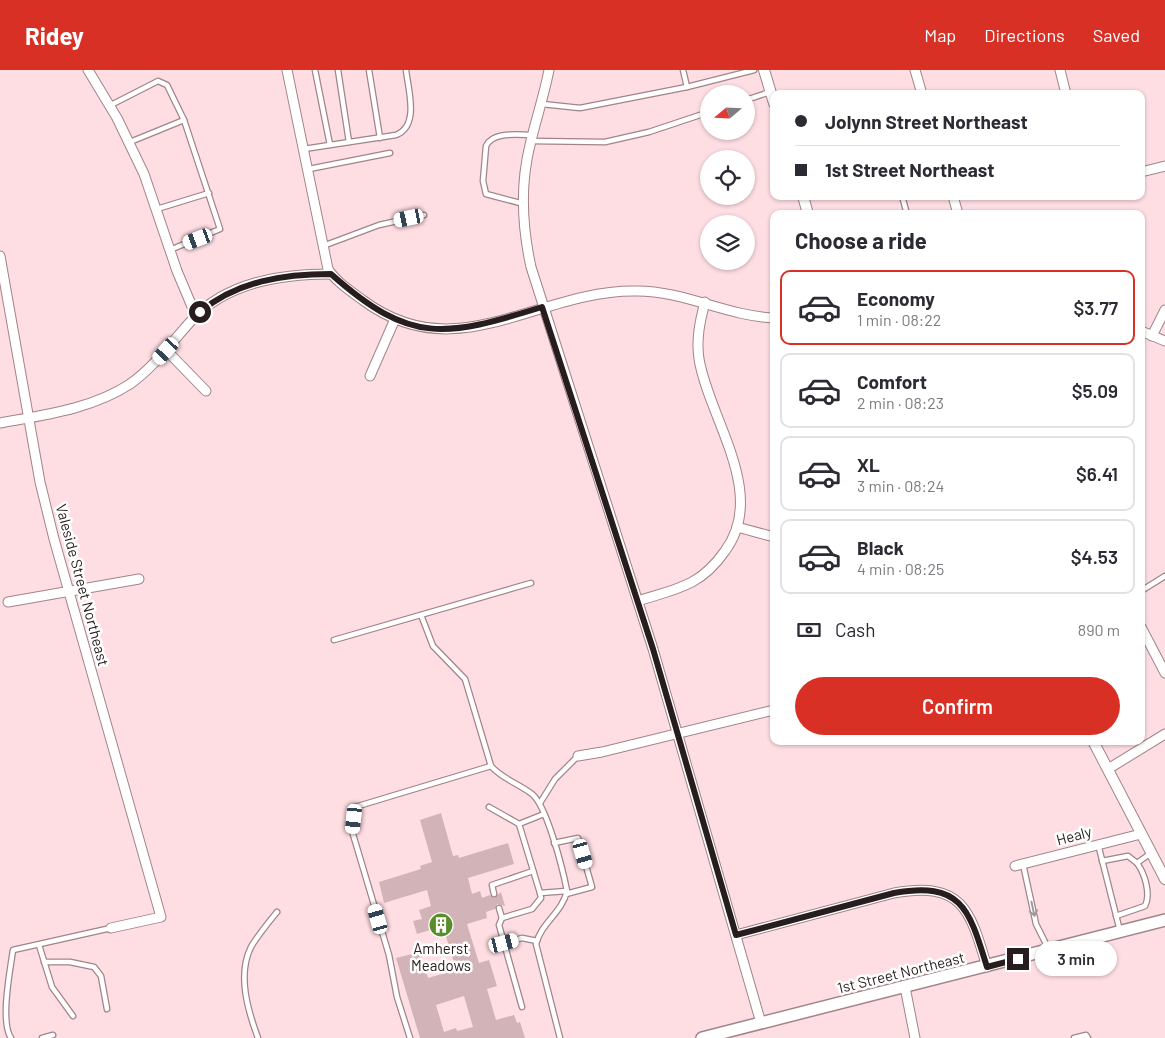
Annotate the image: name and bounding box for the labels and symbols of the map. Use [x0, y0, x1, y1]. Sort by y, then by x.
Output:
north arrow [700, 85, 755, 140]
car [392, 208, 425, 228]
car [181, 227, 214, 251]
route start [189, 301, 211, 323]
car [150, 335, 181, 367]
street label: Valeside Street Northeast [53, 502, 113, 668]
car [344, 803, 363, 835]
street label: Healy [1054, 822, 1093, 848]
car [571, 838, 594, 870]
one-way arrow [1028, 900, 1038, 916]
car [366, 903, 389, 935]
building icon: Amherst Meadows [428, 912, 454, 938]
car [487, 932, 520, 954]
place label: Amherst Meadows [411, 939, 471, 974]
callout: 3 min [1036, 942, 1118, 976]
street label: 1st Street Northeast [835, 948, 966, 997]
route end [1007, 948, 1029, 970]

